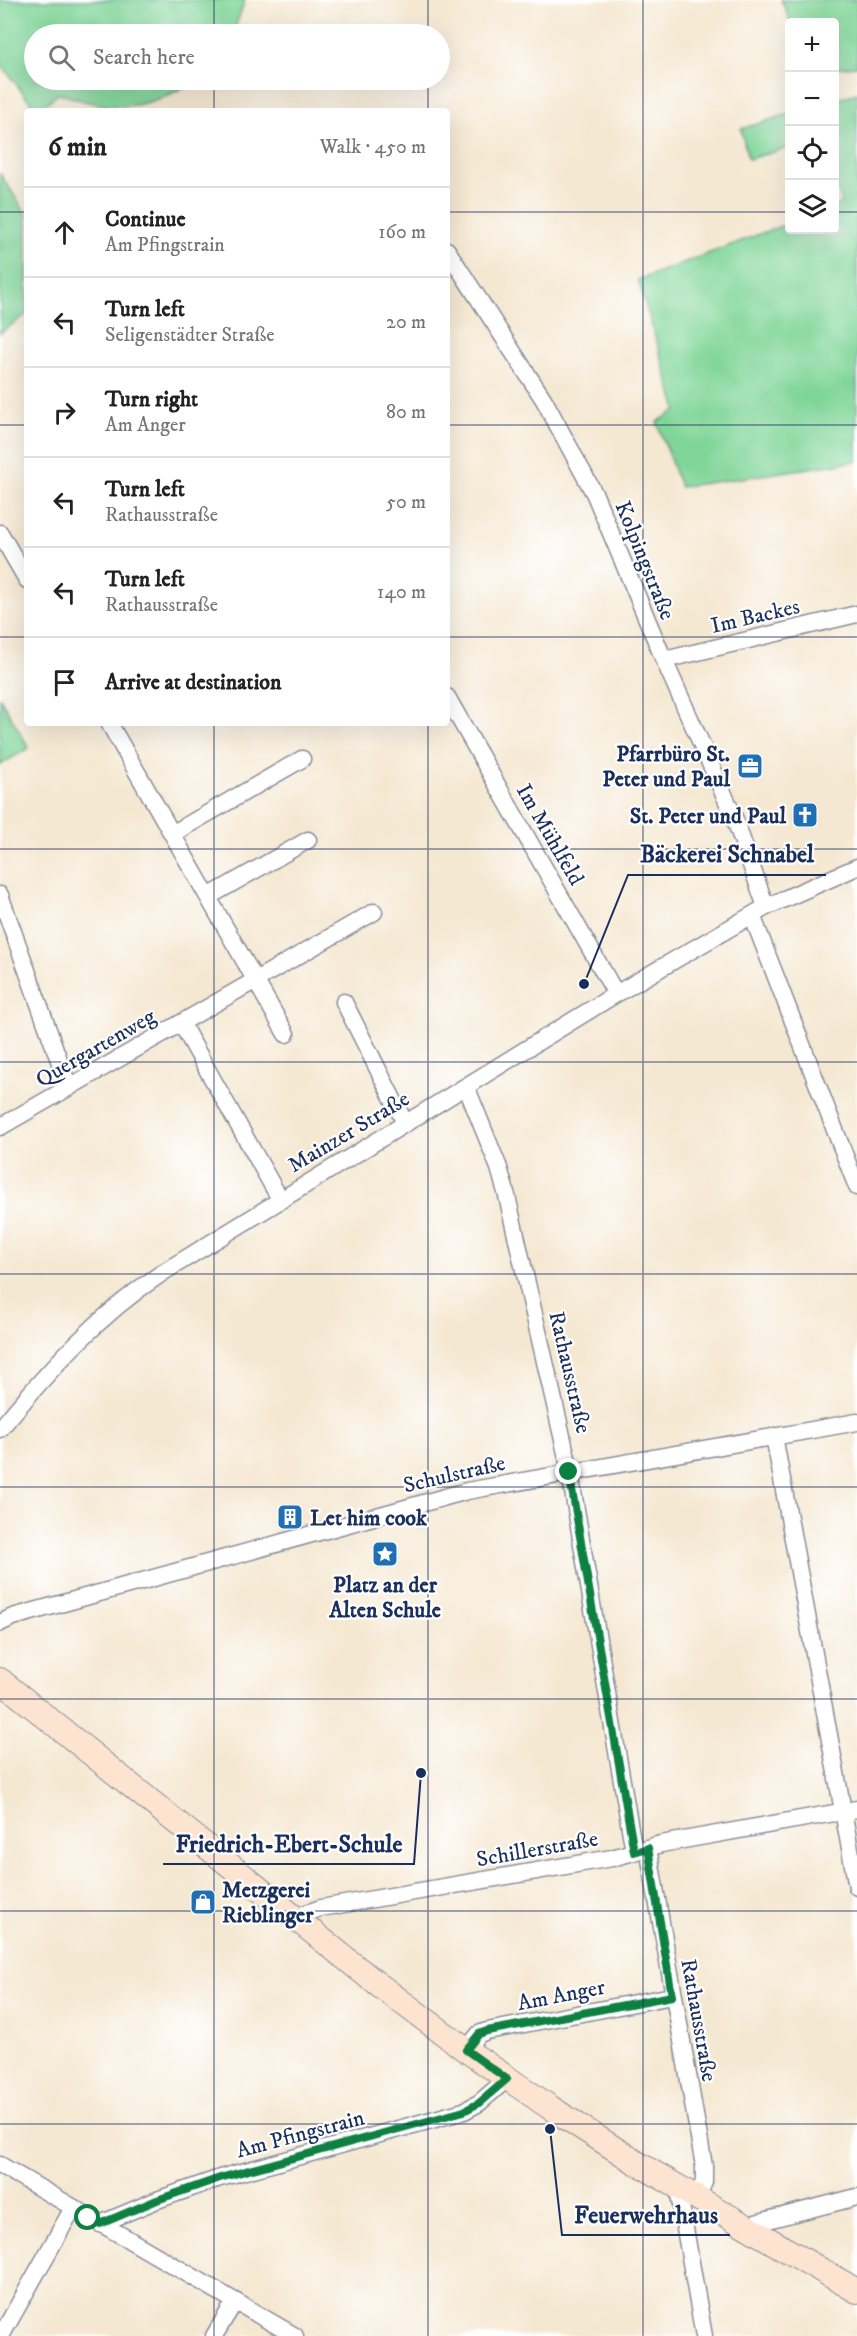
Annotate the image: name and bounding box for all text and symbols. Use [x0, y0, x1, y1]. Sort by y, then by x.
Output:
map controls [785, 18, 839, 234]
button: + [785, 18, 839, 72]
search box [24, 24, 450, 90]
icon: search [45, 41, 78, 74]
text: Search here [93, 44, 195, 71]
button: − [785, 72, 839, 126]
button: locate [785, 126, 839, 180]
text: 6 min [48, 131, 107, 164]
text: Walk · 450 m [320, 135, 426, 160]
button: layers [785, 180, 839, 234]
text: Continue [105, 206, 186, 233]
icon: ahead [48, 216, 81, 249]
text: 160 m [378, 220, 426, 245]
text: Am Pfingstrain [105, 233, 225, 258]
text: Turn left [105, 296, 185, 323]
icon: left [48, 306, 81, 339]
text: 20 m [386, 310, 426, 335]
text: Seligenstädter Straße [105, 323, 275, 348]
text: Turn right [105, 386, 198, 413]
icon: right [48, 396, 81, 429]
text: 80 m [386, 400, 426, 425]
text: Am Anger [105, 413, 186, 438]
text: Turn left [105, 476, 185, 503]
icon: left [48, 486, 81, 519]
text: 50 m [386, 490, 426, 515]
street label: Kolpingstraße [609, 497, 681, 624]
text: Rathausstraße [105, 503, 218, 528]
text: Turn left [105, 566, 185, 593]
icon: left [48, 576, 81, 609]
text: 140 m [377, 580, 426, 605]
text: Rathausstraße [105, 593, 218, 618]
street label: Im Backes [708, 593, 802, 640]
icon: arrive [48, 666, 81, 699]
text: Arrive at destination [105, 669, 282, 696]
place label: Pfarrbüro St. Peter und Paul [602, 741, 730, 793]
office icon: Pfarrbüro St. Peter und Paul [735, 751, 765, 781]
street label: Im Mühlfeld [510, 779, 590, 890]
church icon: St. Peter und Paul [790, 800, 820, 830]
place label: St. Peter und Paul [630, 803, 786, 830]
callout: Bäckerei Schnabel [628, 833, 826, 875]
text: Bäckerei Schnabel [640, 840, 815, 870]
street label: Quergartenweg [31, 1003, 161, 1093]
street label: Mainzer Straße [283, 1086, 414, 1179]
street label: Rathausstraße [542, 1309, 597, 1436]
street label: Schulstraße [401, 1450, 508, 1499]
route end [555, 1458, 581, 1484]
building icon: Let him cook [275, 1502, 305, 1532]
place label: Let him cook [310, 1505, 428, 1532]
place icon: Platz an der Alten Schule [370, 1539, 400, 1569]
place label: Platz an der Alten Schule [328, 1572, 441, 1624]
callout: Friedrich-Ebert-Schule [163, 1822, 414, 1864]
street label: Schillerstraße [474, 1826, 600, 1873]
text: Friedrich-Ebert-Schule [176, 1830, 403, 1860]
place label: Metzgerei Rieblinger [222, 1877, 314, 1929]
shop icon: Metzgerei Rieblinger [188, 1887, 218, 1917]
street label: Rathausstraße [674, 1957, 723, 2084]
street label: Am Anger [515, 1974, 608, 2017]
street label: Am Pfingstrain [233, 2104, 368, 2165]
callout: Feuerwehrhaus [562, 2193, 730, 2235]
text: Feuerwehrhaus [574, 2201, 718, 2231]
route start [74, 2204, 100, 2230]

